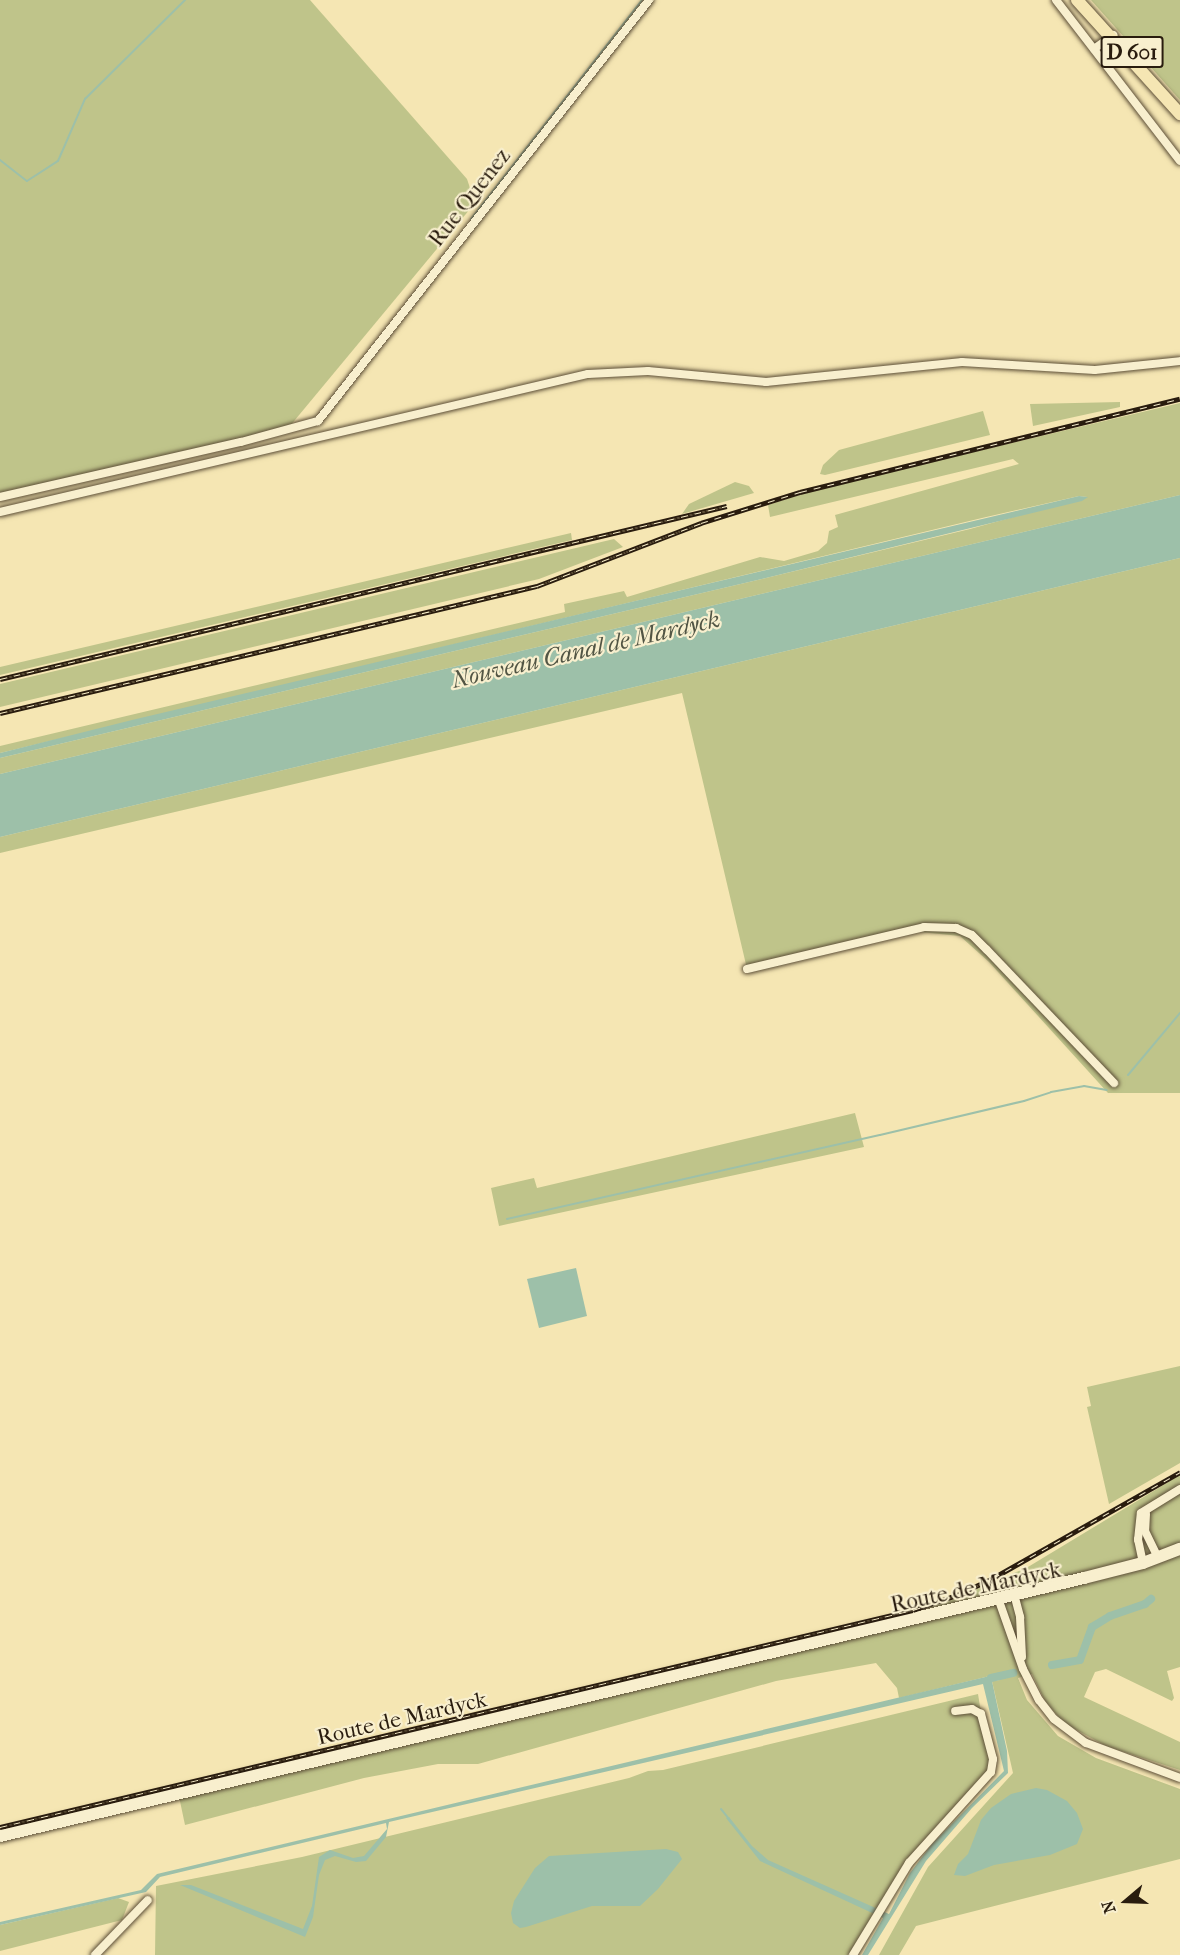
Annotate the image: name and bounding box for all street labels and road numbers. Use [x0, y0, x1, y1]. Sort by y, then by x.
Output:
road number: D 601 [1100, 34, 1164, 70]
street label: Rue Quenez [424, 144, 516, 252]
street label: Route de Mardyck [888, 1557, 1064, 1619]
street label: Route de Mardyck [315, 1687, 489, 1751]

